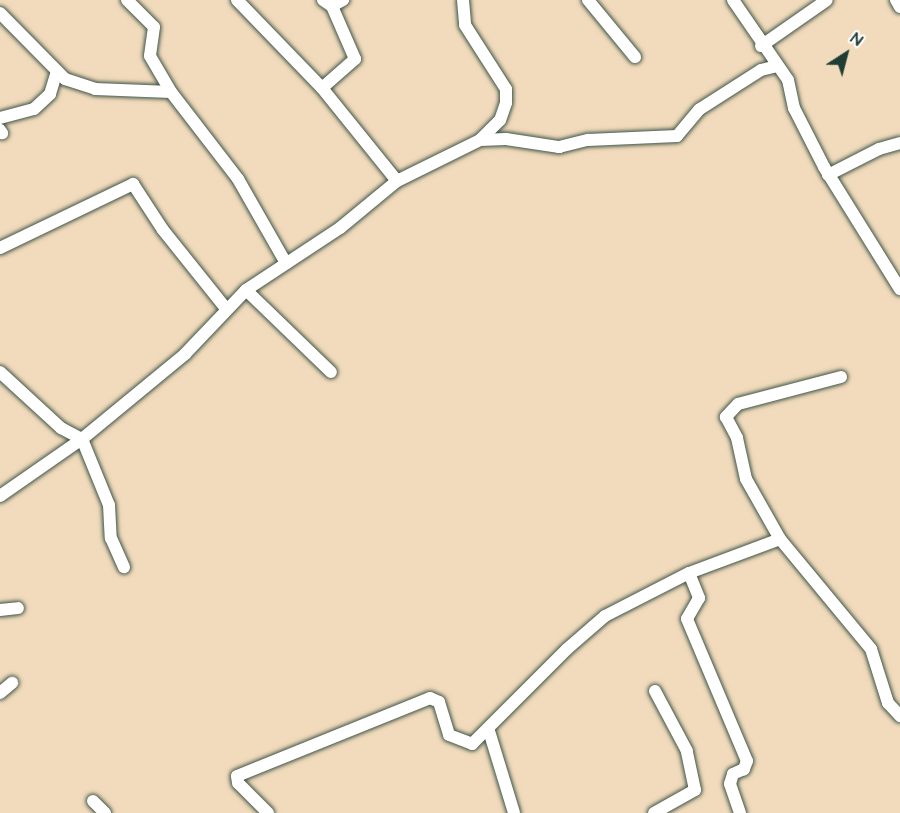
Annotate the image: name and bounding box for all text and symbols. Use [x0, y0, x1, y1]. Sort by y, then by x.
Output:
north arrow [816, 24, 876, 84]
text: N [846, 28, 867, 51]

